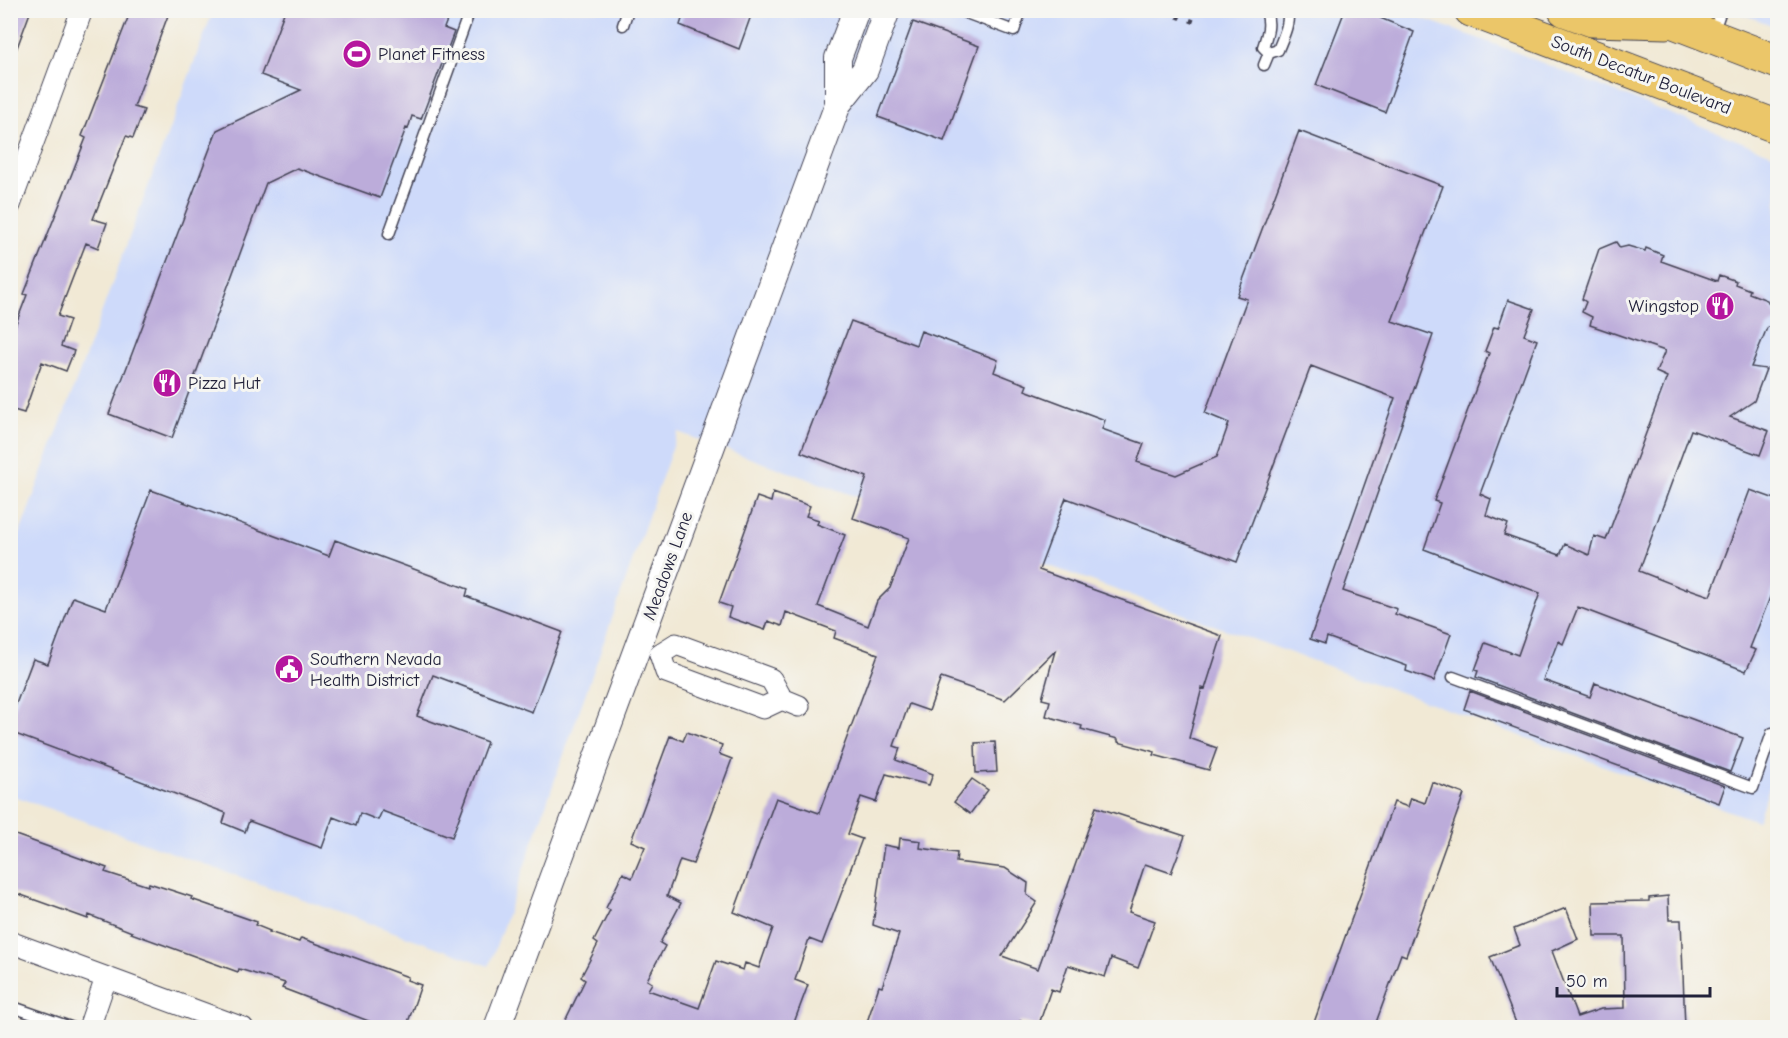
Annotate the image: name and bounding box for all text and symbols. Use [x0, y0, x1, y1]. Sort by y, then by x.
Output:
street label: South Decatur Boulevard [1548, 31, 1734, 119]
sports icon: Planet Fitness [341, 38, 373, 70]
place label: Planet Fitness [378, 44, 485, 65]
restaurant icon: Wingstop [1704, 290, 1736, 322]
place label: Wingstop [1629, 296, 1699, 317]
restaurant icon: Pizza Hut [151, 367, 183, 399]
place label: Pizza Hut [188, 373, 261, 394]
street label: Meadows Lane [639, 509, 697, 623]
place label: Southern Nevada Health District [310, 649, 442, 691]
public building icon: Southern Nevada Health District [273, 653, 305, 685]
scale bar [1557, 960, 1710, 998]
text: 50 m [1566, 971, 1608, 992]

